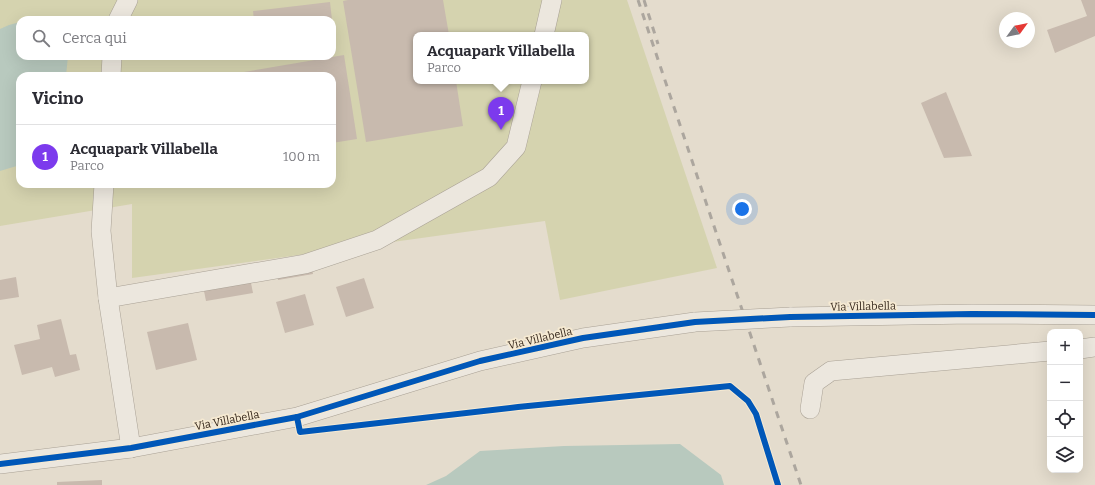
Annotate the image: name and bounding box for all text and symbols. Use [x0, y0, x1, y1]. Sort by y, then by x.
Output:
north arrow [999, 12, 1035, 48]
search box [16, 16, 336, 60]
icon: search [30, 27, 52, 49]
text: Cerca qui [62, 29, 127, 47]
popup [413, 32, 589, 84]
text: Acquapark Villabella [427, 42, 575, 60]
text: Parco [427, 60, 461, 75]
text: Vicino [32, 88, 84, 109]
pin: 1 [488, 97, 514, 130]
text: Acquapark Villabella [70, 140, 218, 158]
text: 1 [42, 149, 48, 164]
text: 100 m [283, 149, 320, 164]
text: Parco [70, 158, 104, 173]
your location [732, 199, 752, 219]
street label: Via Villabella [830, 299, 896, 314]
street label: Via Villabella [507, 325, 574, 352]
map controls [1047, 329, 1083, 473]
button: + [1047, 329, 1083, 365]
button: − [1047, 365, 1083, 401]
button: locate [1047, 401, 1083, 437]
street label: Via Villabella [194, 408, 261, 433]
button: layers [1047, 437, 1083, 473]

